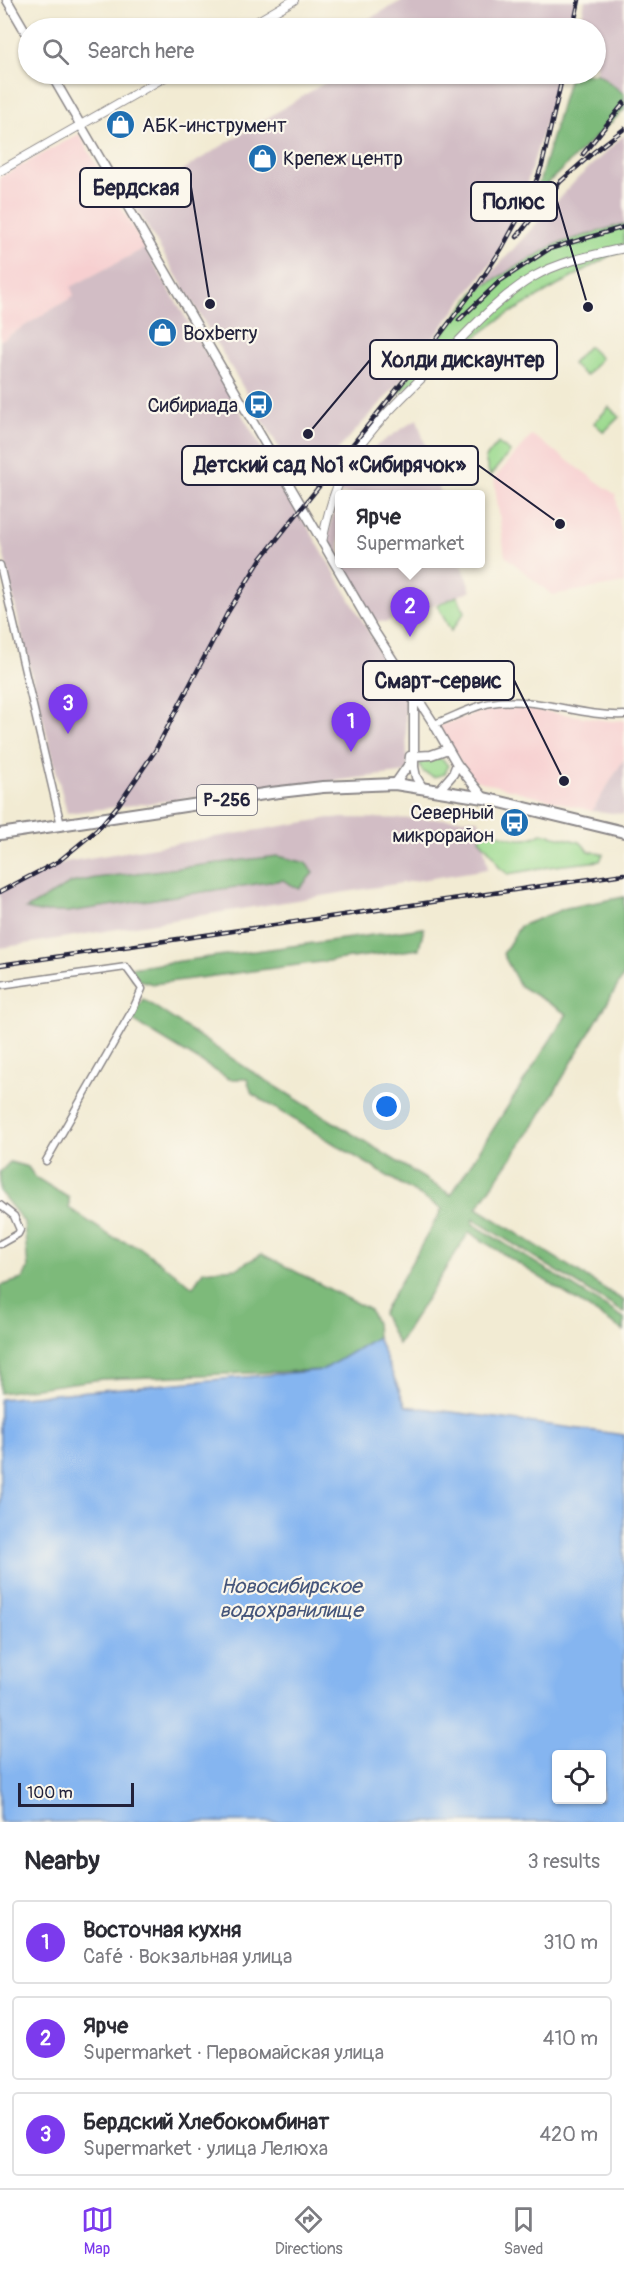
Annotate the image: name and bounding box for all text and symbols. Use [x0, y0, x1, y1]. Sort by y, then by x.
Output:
search box [18, 18, 606, 84]
icon: search [39, 35, 72, 68]
text: Search here [87, 37, 194, 65]
shop icon: АБК-инструмент [105, 109, 137, 141]
place label: АБК-инструмент [142, 113, 287, 138]
shop icon: Крепеж центр [246, 142, 278, 174]
place label: Крепеж центр [283, 146, 403, 171]
callout: Бердская [80, 168, 191, 207]
text: Бердская [93, 175, 179, 202]
callout: Полюс [471, 182, 557, 221]
text: Полюс [483, 189, 545, 216]
shop icon: Boxberry [146, 317, 178, 349]
place label: Boxberry [183, 321, 258, 346]
callout: Холди дискаунтер [370, 340, 557, 379]
text: Холди дискаунтер [381, 347, 545, 374]
bus stop icon: Сибириада [243, 389, 275, 421]
place label: Сибириада [147, 393, 238, 418]
callout: Детский сад №1 «Сибирячок» [182, 446, 478, 485]
text: Детский сад №1 «Сибирячок» [192, 452, 466, 479]
popup [335, 490, 485, 568]
text: Ярче [356, 503, 401, 531]
text: Supermarket [356, 531, 464, 556]
pin: 2 [390, 588, 430, 637]
callout: Смарт-сервис [363, 661, 514, 700]
text: Смарт-сервис [374, 668, 502, 695]
pin: 3 [48, 684, 88, 734]
pin: 1 [332, 702, 370, 752]
road number: Р-256 [197, 785, 257, 815]
place label: Северный микрорайон [392, 800, 494, 848]
bus stop icon: Северный микрорайон [499, 807, 531, 839]
your location [372, 1092, 401, 1121]
water label: Новосибирское водохранилище [219, 1573, 365, 1624]
map controls [552, 1750, 606, 1804]
button: locate [552, 1750, 606, 1804]
scale bar [18, 1780, 134, 1808]
text: 100 m [27, 1783, 73, 1803]
text: Nearby [24, 1845, 100, 1877]
text: 3 results [528, 1849, 600, 1874]
text: Восточная кухня [83, 1916, 241, 1944]
text: 1 [42, 1930, 49, 1955]
text: 310 m [543, 1930, 598, 1955]
text: Café · Вокзальная улица [83, 1944, 292, 1969]
text: Ярче [83, 2012, 128, 2040]
text: 2 [40, 2026, 51, 2051]
text: 410 m [543, 2026, 598, 2051]
text: Supermarket · Первомайская улица [83, 2040, 384, 2065]
text: Бердский Хлебокомбинат [83, 2108, 329, 2136]
text: 3 [40, 2122, 51, 2147]
text: 420 m [539, 2122, 598, 2147]
text: Supermarket · улица Лелюха [83, 2136, 328, 2161]
tab: Map [81, 2203, 114, 2259]
tab: Directions [275, 2203, 343, 2259]
tab: Saved [504, 2203, 543, 2259]

